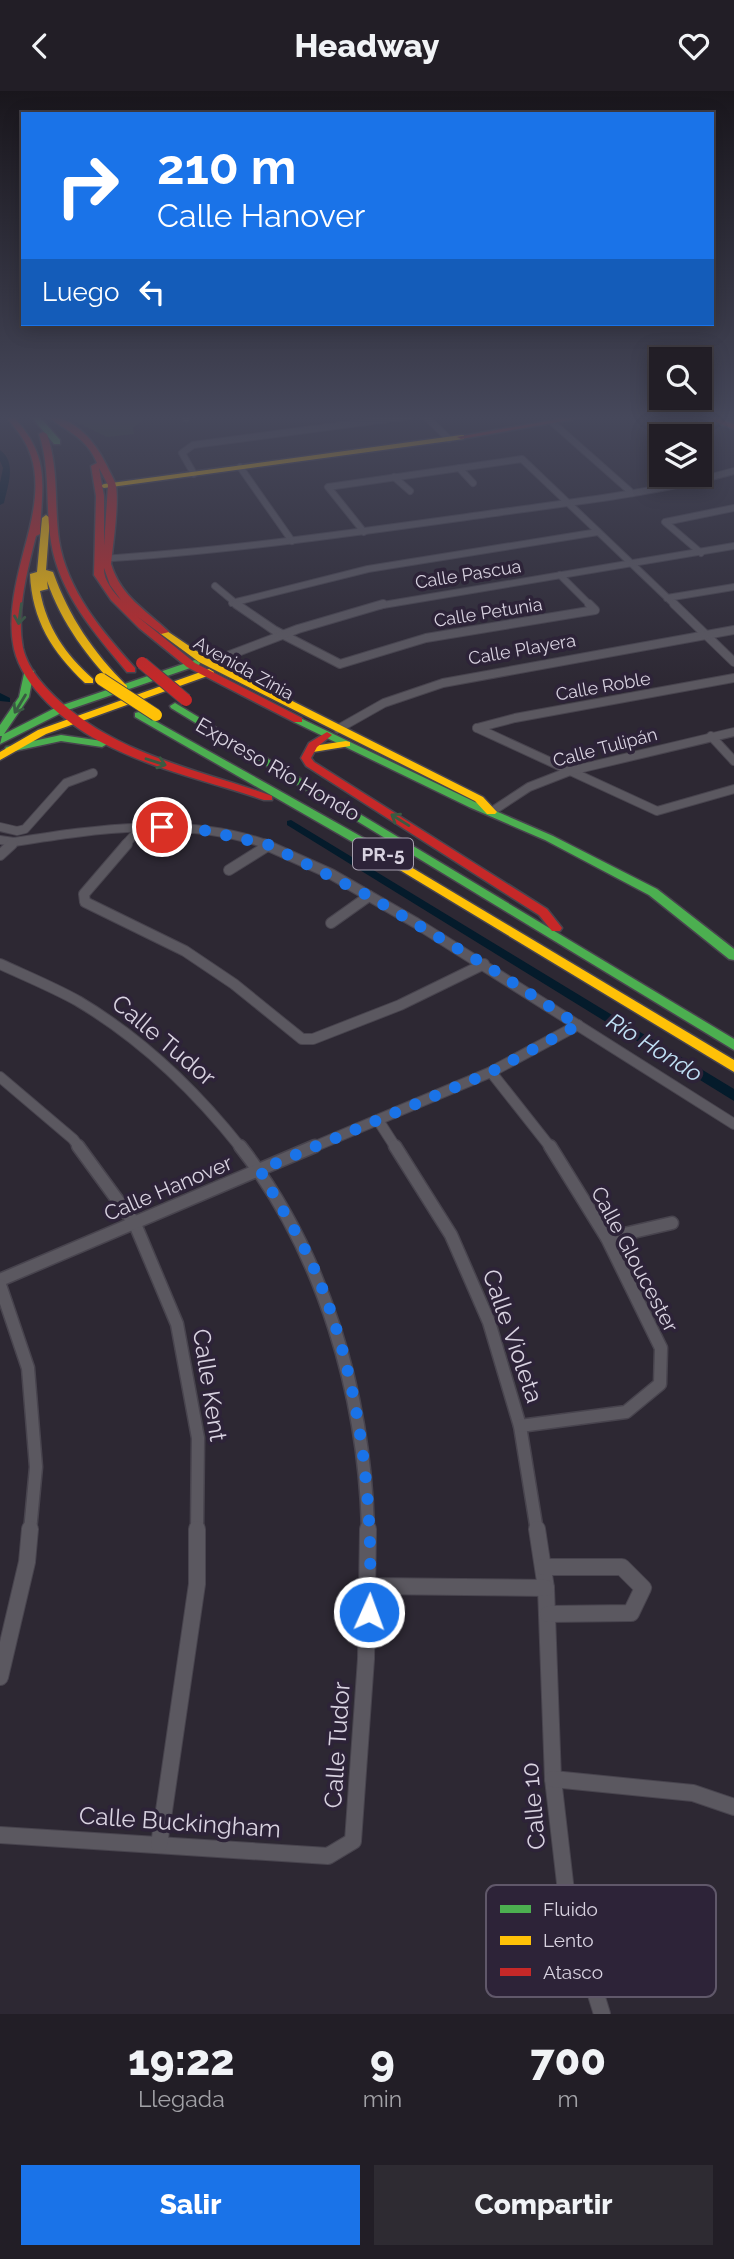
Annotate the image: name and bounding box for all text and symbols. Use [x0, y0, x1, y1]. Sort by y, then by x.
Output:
icon: back [21, 27, 59, 65]
text: Headway [295, 27, 440, 64]
icon: heart [675, 27, 713, 65]
text: 210 m [157, 138, 296, 195]
icon: right [42, 140, 133, 231]
text: Calle Hanover [157, 197, 365, 234]
icon: left [133, 273, 171, 311]
text: Luego [42, 277, 119, 307]
map controls [649, 347, 712, 487]
button: search [649, 347, 712, 410]
button: layers [649, 424, 712, 487]
street label: Calle Pascua [413, 555, 523, 593]
street label: Calle Petunia [432, 593, 544, 631]
one-way arrow [13, 602, 26, 625]
street label: Calle Playera [467, 629, 577, 669]
street label: Avenida Zinia [190, 632, 298, 704]
street label: Calle Roble [554, 667, 652, 705]
one-way arrow [13, 693, 27, 713]
street label: Expreso Río Hondo [191, 712, 365, 826]
street label: Calle Tulipán [551, 723, 659, 771]
one-way arrow [145, 756, 167, 769]
pin [132, 797, 192, 857]
icon: arrive [143, 808, 181, 846]
one-way arrow [391, 812, 410, 827]
road number: PR-5 [353, 839, 413, 869]
street label: Calle Tudor [106, 988, 222, 1092]
water label: Río Hondo [602, 1007, 708, 1087]
street label: Calle Hanover [100, 1150, 236, 1226]
street label: Calle Gloucester [586, 1182, 684, 1337]
street label: Calle Violeta [477, 1265, 549, 1407]
street label: Calle Kent [187, 1327, 233, 1443]
position arrow [332, 1575, 406, 1649]
street label: Calle Tudor [318, 1680, 356, 1809]
street label: Calle 10 [515, 1761, 551, 1851]
street label: Calle Buckingham [78, 1800, 282, 1844]
legend [486, 1885, 716, 1997]
text: Fluido [543, 1898, 598, 1920]
text: Lento [543, 1929, 594, 1951]
text: Atasco [543, 1961, 603, 1983]
text: 19:22 [128, 2036, 235, 2085]
text: 9 [370, 2036, 395, 2085]
text: 700 [530, 2036, 606, 2085]
text: Llegada [138, 2085, 225, 2112]
text: min [363, 2085, 402, 2112]
text: m [558, 2085, 579, 2112]
button: Salir [21, 2165, 360, 2245]
button: Compartir [374, 2165, 713, 2245]

